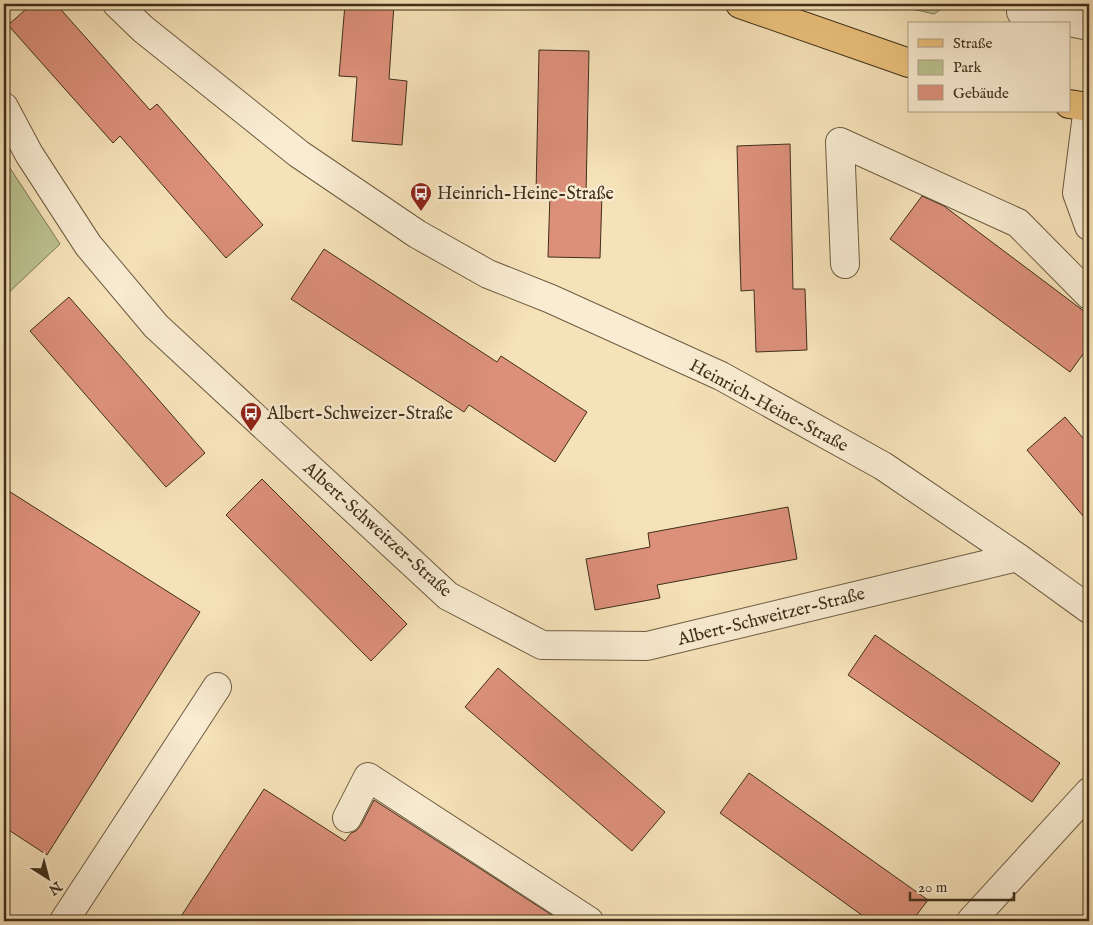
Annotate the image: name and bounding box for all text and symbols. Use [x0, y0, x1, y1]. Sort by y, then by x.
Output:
legend [908, 22, 1070, 112]
text: Straße [953, 34, 993, 53]
text: Park [953, 58, 983, 77]
text: Gebäude [953, 84, 1009, 103]
bus stop icon: Heinrich-Heine-Straße [409, 181, 433, 212]
place label: Heinrich-Heine-Straße [437, 183, 614, 206]
street label: Heinrich-Heine-Straße [685, 355, 852, 458]
bus stop icon: Albert-Schweizer-Straße [239, 401, 263, 432]
place label: Albert-Schweizer-Straße [266, 403, 453, 426]
street label: Albert-Schweitzer-Straße [297, 457, 456, 603]
street label: Albert-Schweitzer-Straße [674, 583, 867, 652]
north arrow [22, 852, 72, 902]
scale bar [910, 870, 1014, 902]
text: N [45, 876, 66, 899]
text: 20 m [918, 878, 948, 897]

